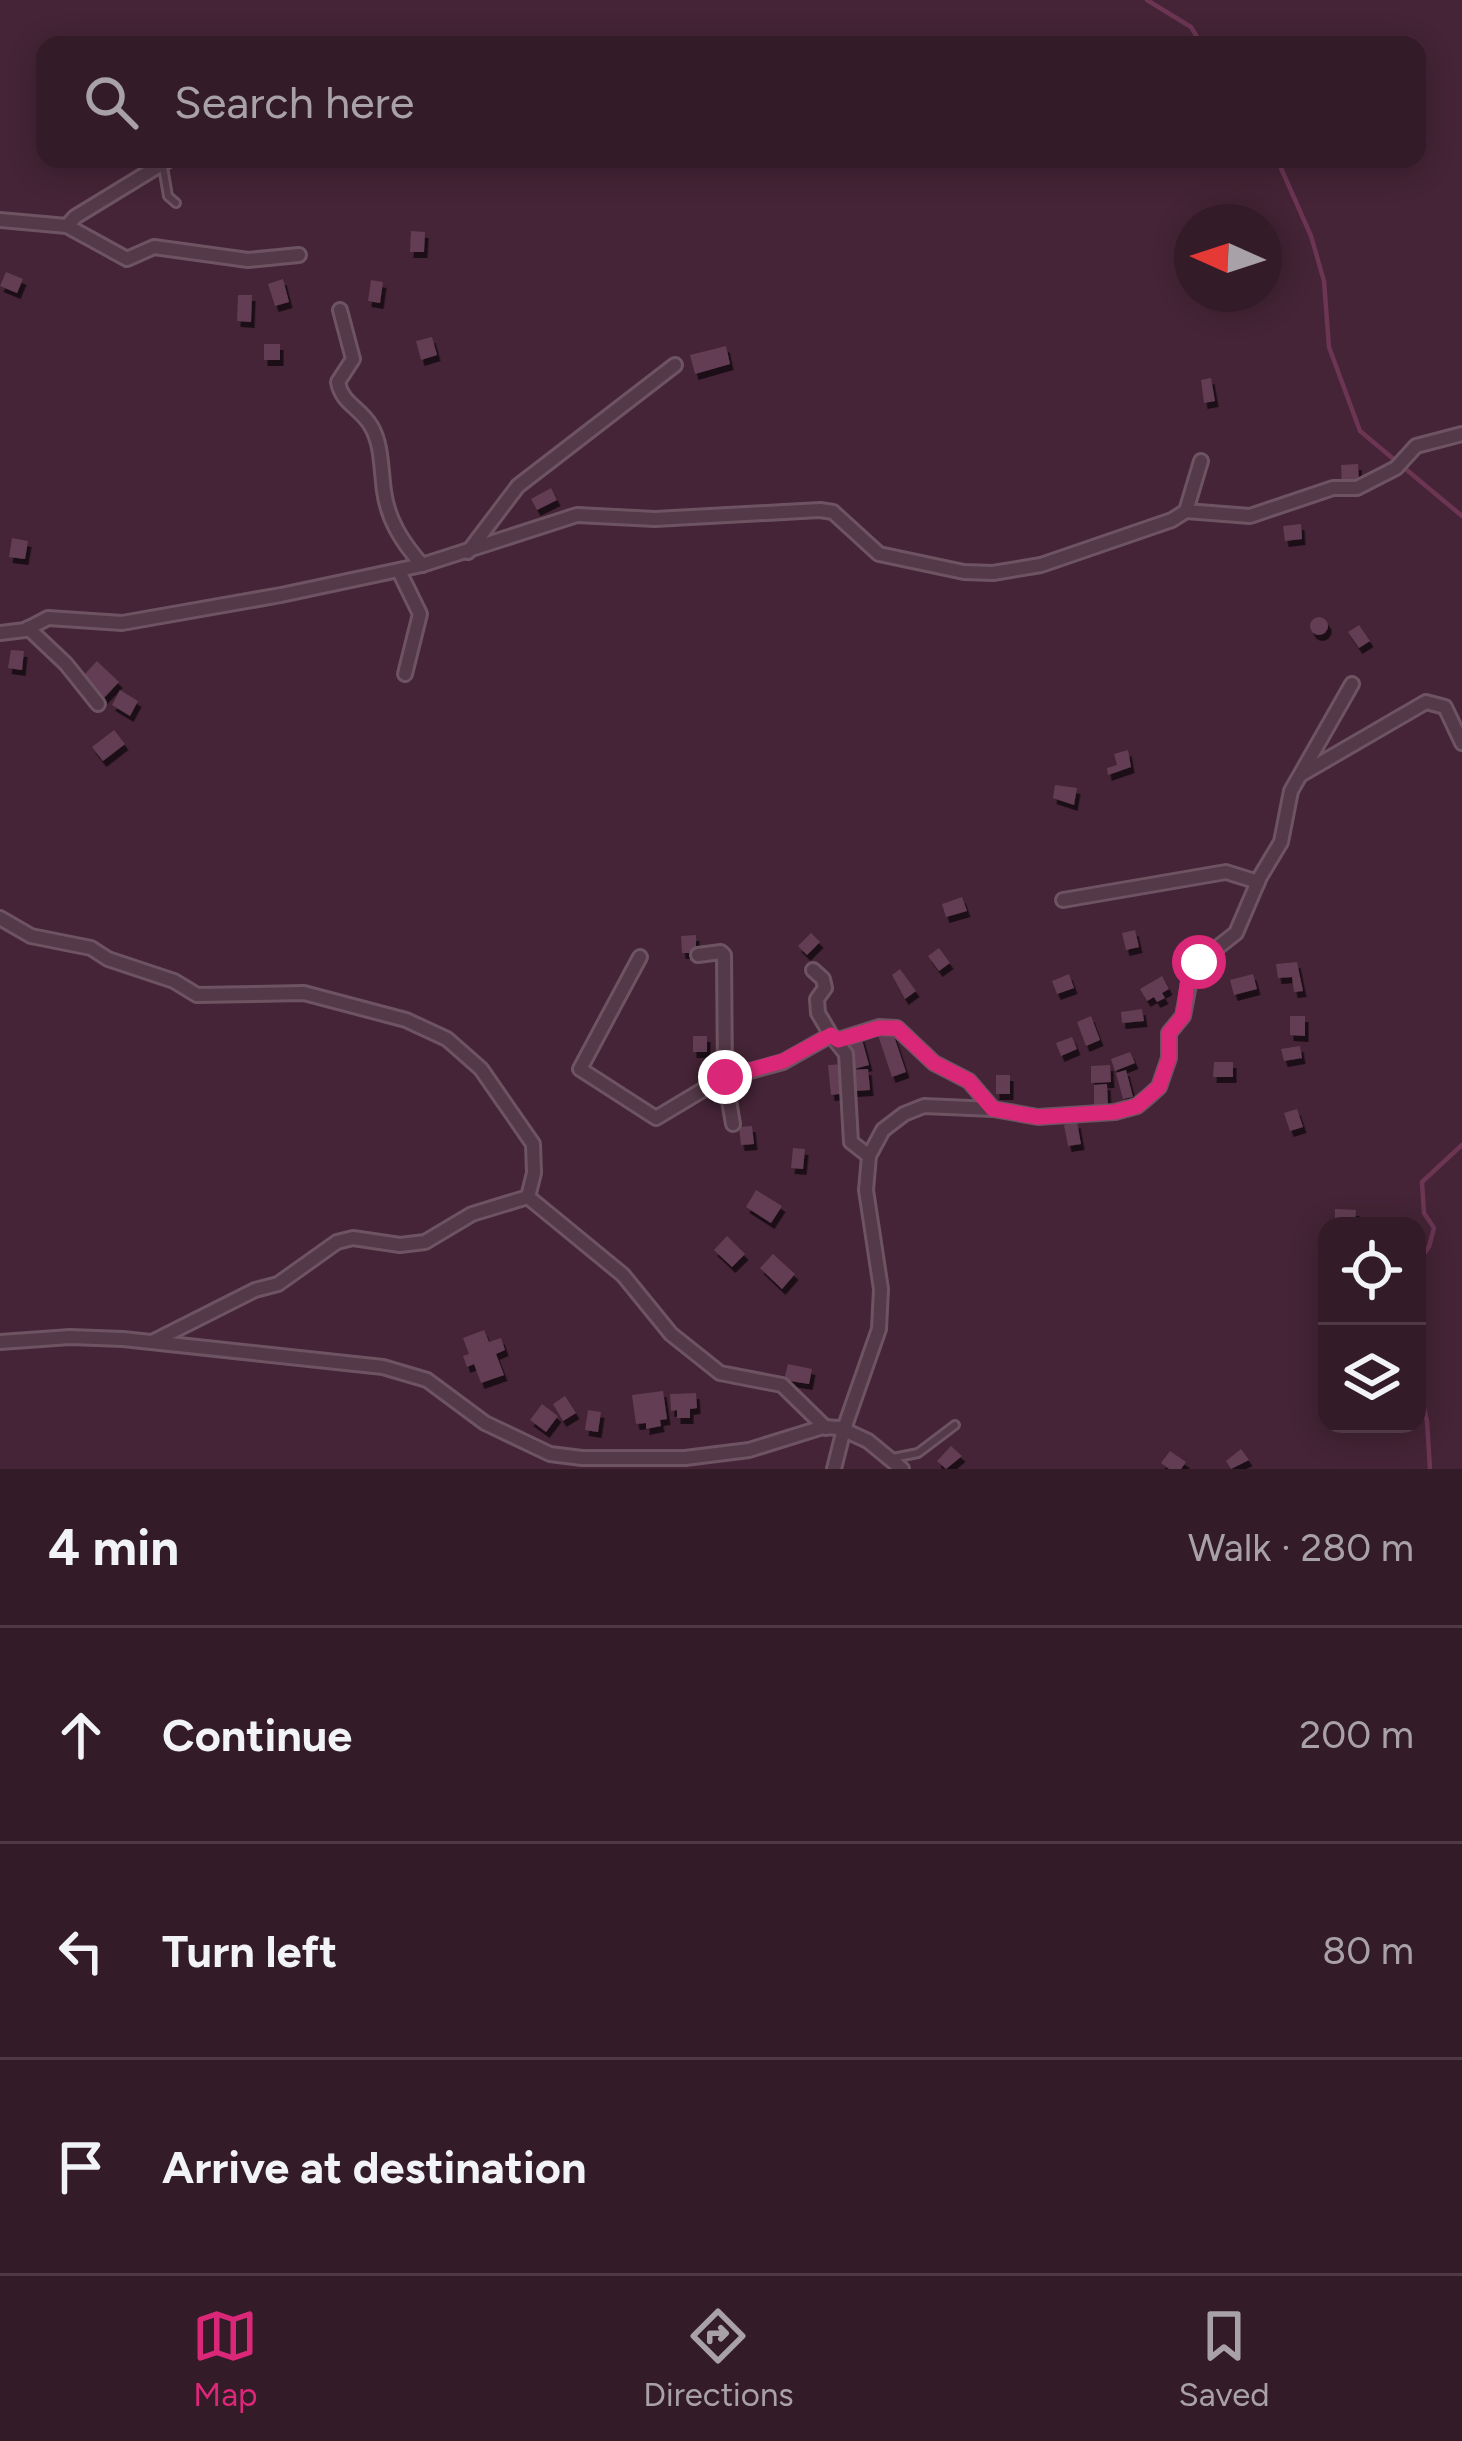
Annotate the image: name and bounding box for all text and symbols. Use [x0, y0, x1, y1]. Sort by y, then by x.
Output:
search box [36, 36, 1426, 168]
icon: search [78, 69, 144, 135]
text: Search here [174, 75, 414, 129]
north arrow [1174, 204, 1282, 312]
route start [1172, 935, 1226, 989]
route end [698, 1050, 752, 1104]
map controls [1318, 1217, 1426, 1433]
button: locate [1318, 1217, 1426, 1325]
button: layers [1318, 1325, 1426, 1433]
text: 4 min [48, 1517, 179, 1578]
text: Walk · 280 m [1188, 1524, 1414, 1571]
icon: ahead [48, 1702, 114, 1768]
text: Continue [162, 1708, 352, 1762]
text: 200 m [1299, 1711, 1414, 1758]
icon: left [48, 1918, 114, 1984]
text: Turn left [162, 1924, 337, 1978]
text: 80 m [1322, 1927, 1414, 1974]
icon: arrive [48, 2134, 114, 2200]
text: Arrive at destination [162, 2140, 586, 2194]
tab: Map [192, 2303, 258, 2414]
tab: Directions [643, 2303, 794, 2414]
tab: Saved [1179, 2303, 1270, 2414]

